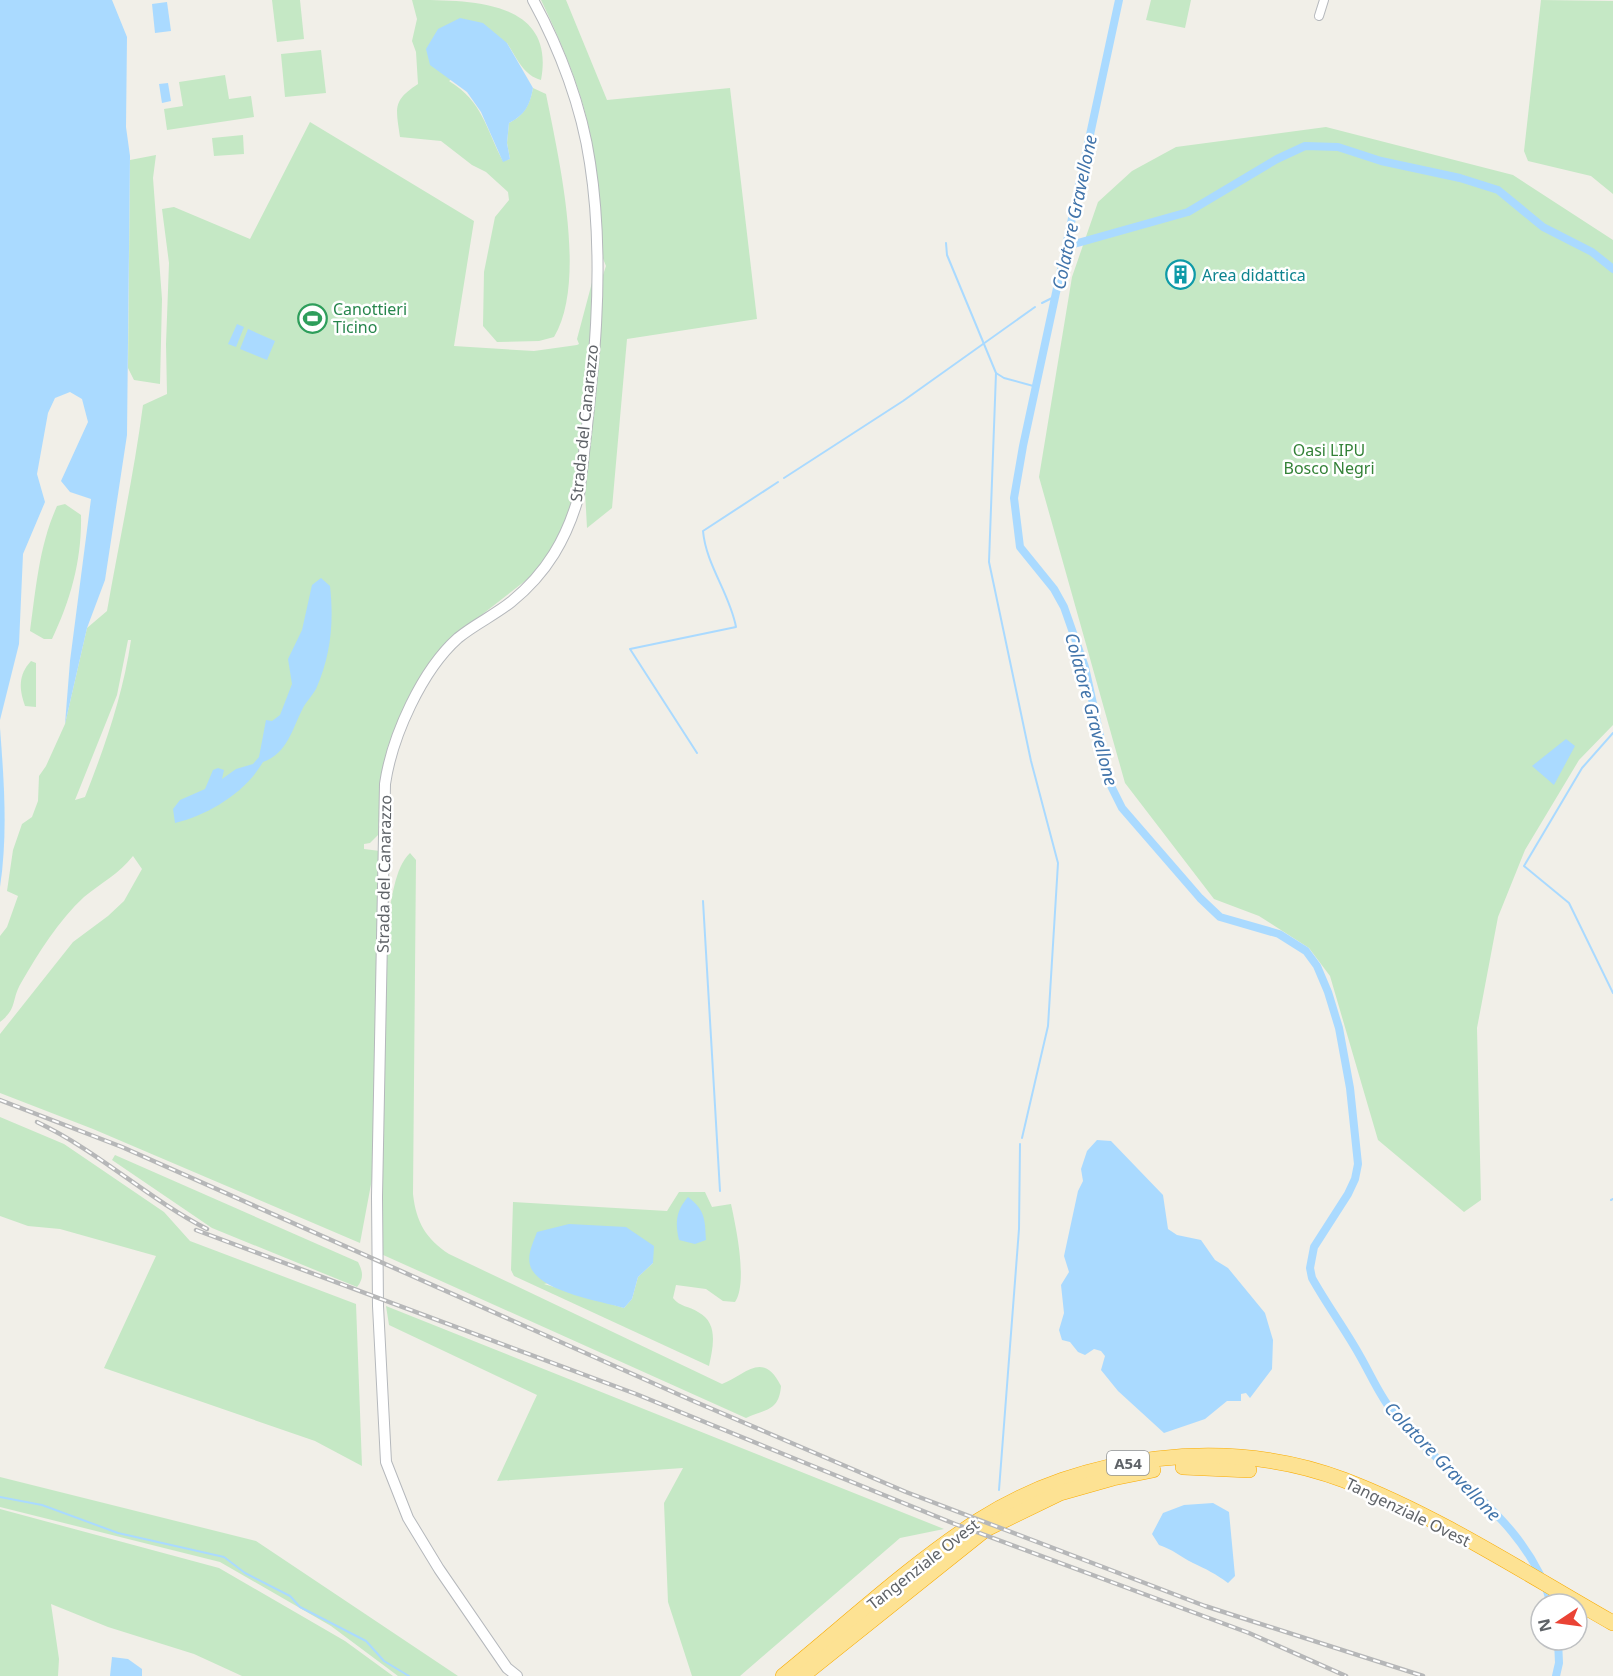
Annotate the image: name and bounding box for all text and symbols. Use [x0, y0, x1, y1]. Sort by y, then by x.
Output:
water label: Colatore Gravellone [1046, 132, 1102, 292]
building icon: Area didattica [1165, 259, 1197, 291]
place label: Area didattica [1202, 264, 1306, 286]
place label: Canottieri Ticino [333, 298, 407, 338]
sports icon: Canottieri Ticino [296, 302, 328, 334]
street label: Strada del Canarazzo [565, 343, 603, 503]
park label: Oasi LIPU Bosco Negri [1283, 439, 1375, 479]
water label: Colatore Gravellone [1060, 630, 1124, 788]
street label: Strada del Canarazzo [372, 795, 396, 953]
water label: Colatore Gravellone [1380, 1396, 1506, 1526]
road number: A54 [1107, 1451, 1149, 1475]
street label: Tangenziale Ovest [1342, 1472, 1474, 1552]
street label: Tangenziale Ovest [863, 1513, 984, 1615]
north arrow [1529, 1592, 1589, 1652]
text: N [1532, 1617, 1557, 1634]

